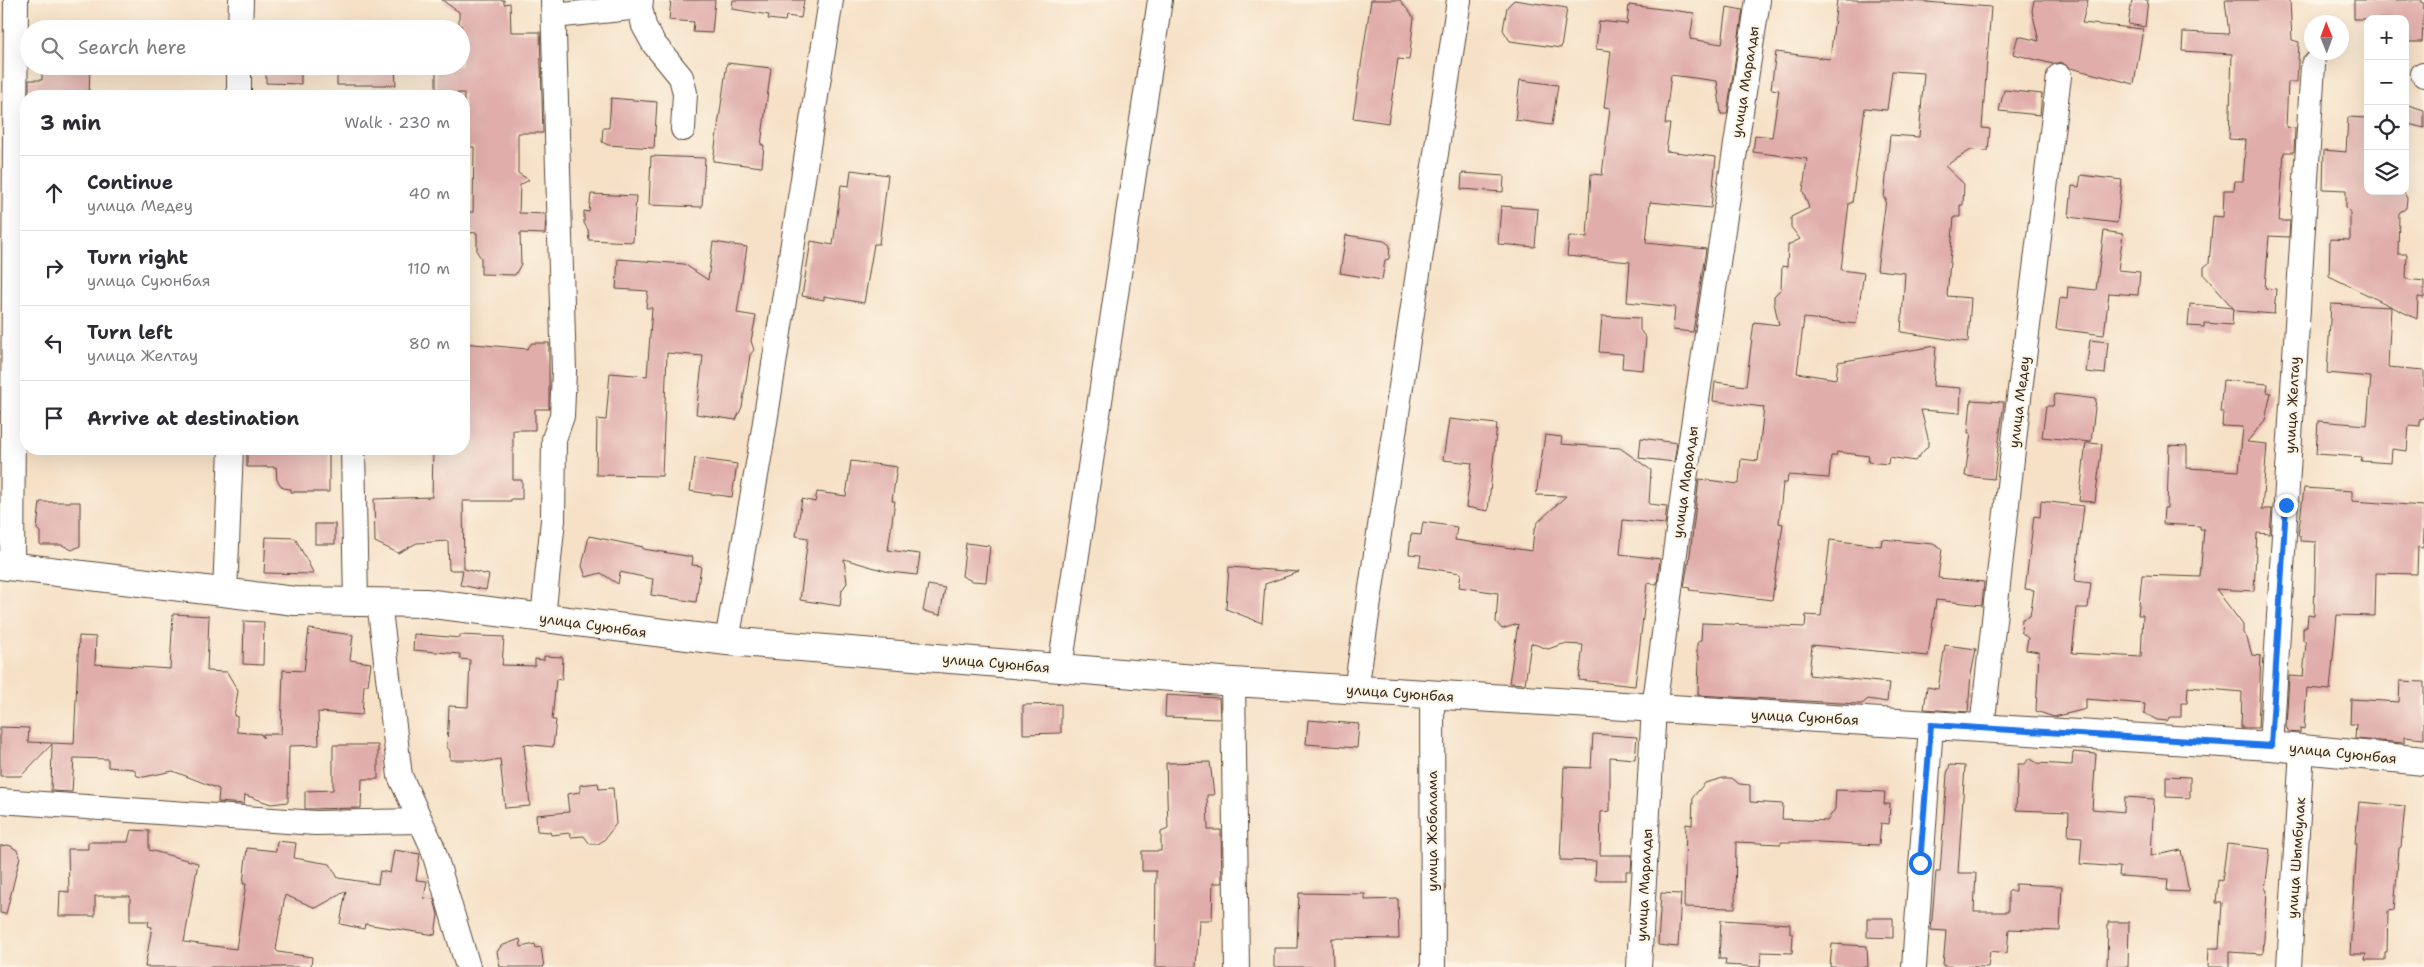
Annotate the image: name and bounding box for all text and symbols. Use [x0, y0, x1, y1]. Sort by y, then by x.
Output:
north arrow [2304, 15, 2349, 60]
map controls [2364, 15, 2409, 195]
button: + [2364, 15, 2409, 60]
search box [20, 20, 470, 75]
street label: улица Маралды [1727, 25, 1763, 139]
icon: search [38, 34, 66, 62]
text: Search here [78, 35, 187, 60]
button: − [2364, 60, 2409, 105]
button: locate [2364, 105, 2409, 150]
text: 3 min [40, 109, 101, 137]
text: Walk · 230 m [344, 112, 450, 133]
button: layers [2364, 150, 2409, 195]
text: Continue [87, 170, 173, 195]
icon: ahead [40, 179, 68, 207]
text: 40 m [408, 183, 450, 204]
text: улица Медеу [87, 195, 193, 216]
text: Turn right [87, 245, 188, 270]
icon: right [40, 254, 68, 282]
text: 110 m [407, 258, 450, 279]
text: улица Суюнбая [87, 270, 211, 291]
text: Turn left [87, 320, 173, 345]
icon: left [40, 329, 68, 357]
text: 80 m [409, 333, 450, 354]
text: улица Желтау [87, 345, 198, 366]
street label: улица Медеу [2004, 355, 2034, 449]
street label: улица Желтау [2280, 356, 2304, 454]
icon: arrive [40, 404, 68, 432]
text: Arrive at destination [87, 406, 299, 431]
street label: улица Маралды [1668, 425, 1702, 539]
route end [2275, 494, 2298, 517]
street label: улица Суюнбая [538, 609, 648, 641]
street label: улица Суюнбая [941, 649, 1051, 677]
street label: улица Суюнбая [1345, 680, 1455, 706]
street label: улица Суюнбая [1751, 705, 1859, 729]
street label: улица Суюнбая [2288, 738, 2398, 768]
street label: улица Жобалама [1423, 770, 1441, 891]
street label: улица Шымбулак [2283, 796, 2309, 919]
street label: улица Маралды [1632, 828, 1656, 942]
route start [1909, 852, 1932, 875]

